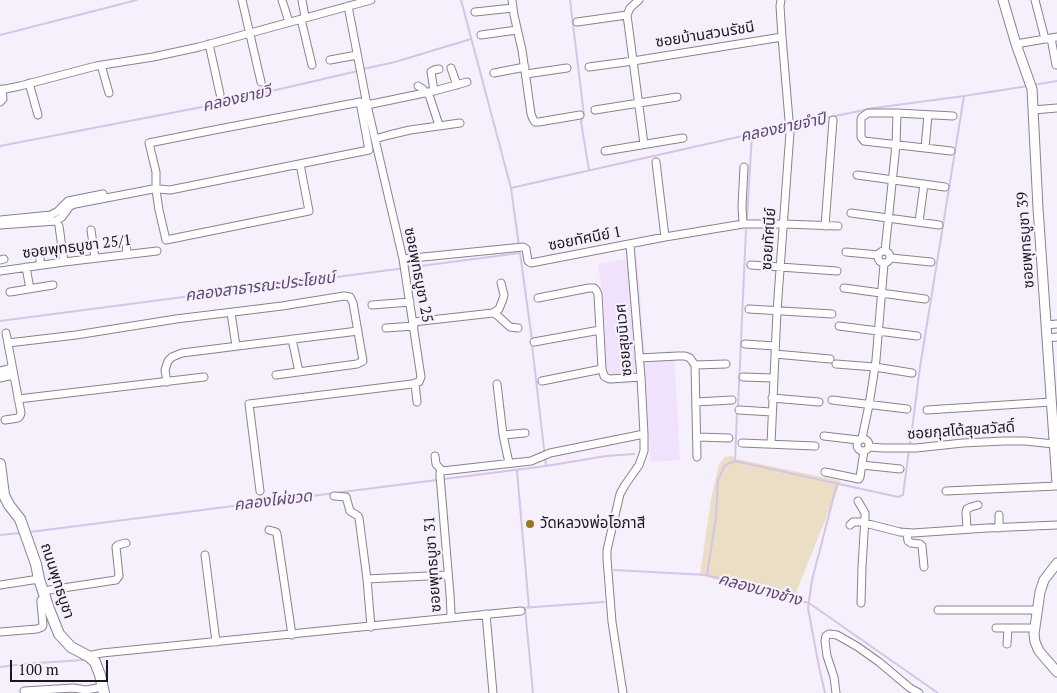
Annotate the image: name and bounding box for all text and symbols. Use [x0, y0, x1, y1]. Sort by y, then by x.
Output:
street label: ซอยบ้านสวนรัชนี [654, 18, 756, 52]
water label: คลองยายวี [201, 82, 273, 116]
water label: คลองยายจำปี [738, 110, 828, 146]
street label: ซอยพุทธบูชา 39 [1014, 191, 1038, 289]
street label: ซอยทัศนีย์ [758, 207, 780, 271]
street label: ซอยทัศนีย์ 1 [547, 223, 623, 255]
street label: ซอยพุทธบูชา 25 [400, 226, 436, 324]
street label: ซอยพุทธบูชา 25/1 [21, 231, 133, 263]
water label: คลองสาธารณะประโยชน์ [184, 268, 336, 306]
street label: ซอยสุขนิเวศ [612, 303, 636, 377]
street label: ซอยกุสโต้สุขสวัสดิ์ [906, 418, 1016, 444]
water label: คลองไผ่ขวด [233, 487, 313, 515]
street label: ซอยพุทธบูชา 31 [421, 515, 445, 613]
place label: วัดหลวงพ่อโอภาสี [540, 515, 645, 533]
marker: วัดหลวงพ่อโอภาสี [524, 518, 536, 530]
street label: ถนนพุทธบูชา [36, 541, 78, 621]
water label: คลองบางช้าง [716, 570, 804, 610]
scale bar [12, 650, 110, 682]
text: 100 m [18, 659, 59, 679]

